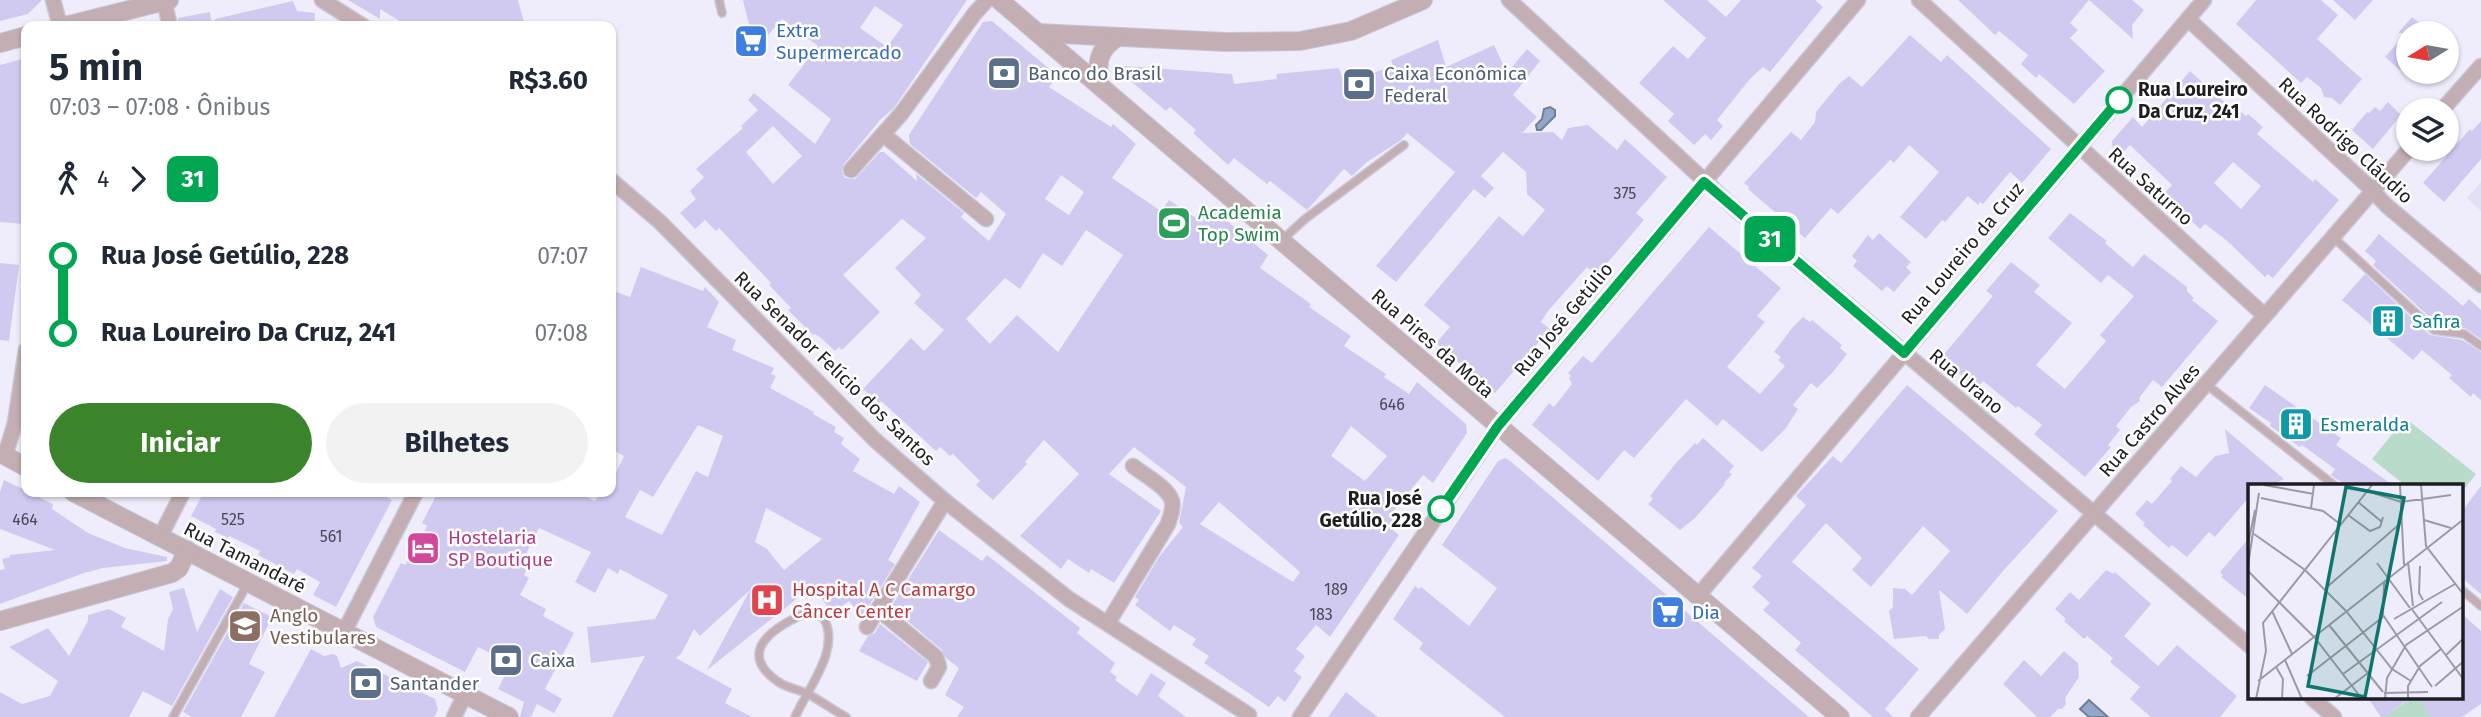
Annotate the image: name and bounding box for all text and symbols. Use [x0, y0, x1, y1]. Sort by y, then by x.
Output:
place label: Extra Supermercado [776, 19, 901, 64]
north arrow [2396, 21, 2459, 84]
map controls [2396, 21, 2459, 161]
supermarket icon: Extra Supermercado [732, 22, 770, 60]
text: 5 min [49, 44, 143, 90]
bank icon: Banco do Brasil [985, 54, 1023, 92]
place label: Banco do Brasil [1028, 62, 1162, 85]
place label: Caixa Econômica Federal [1384, 62, 1527, 107]
text: R$3.60 [509, 65, 588, 96]
bank icon: Caixa Econômica Federal [1340, 65, 1378, 103]
street label: Rua Rodrigo Cláudio [2274, 72, 2418, 208]
place label: Rua Loureiro Da Cruz, 241 [2138, 78, 2248, 123]
marker: Rua Loureiro Da Cruz, 241 [2106, 87, 2132, 113]
text: 07:03 – 07:08 · Ônibus [49, 93, 270, 121]
button: layers [2396, 98, 2459, 161]
street label: Rua Saturno [2104, 142, 2198, 230]
icon: walk [49, 160, 87, 198]
icon: forward [119, 160, 157, 198]
text: 4 [97, 165, 109, 193]
text: 31 [181, 165, 204, 193]
street label: Rua Loureiro da Cruz [1896, 178, 2028, 329]
house number: 375 [1614, 184, 1636, 203]
place label: Academia Top Swim [1198, 201, 1282, 246]
sports icon: Academia Top Swim [1155, 204, 1193, 242]
line badge: 31 [1738, 216, 1802, 262]
text: 31 [1758, 225, 1782, 253]
text: Rua José Getúlio, 228 [101, 240, 349, 271]
text: 07:07 [537, 242, 588, 270]
street label: Rua José Getúlio [1509, 258, 1618, 381]
street label: Rua Senador Felício dos Santos [729, 266, 940, 471]
street label: Rua Pires da Mota [1367, 284, 1499, 403]
building icon: Safira [2369, 302, 2407, 340]
place label: Safira [2412, 310, 2461, 333]
text: Rua Loureiro Da Cruz, 241 [101, 317, 396, 348]
text: 07:08 [534, 319, 588, 347]
street label: Rua Urano [1925, 344, 2008, 419]
street label: Rua Castro Alves [2094, 359, 2205, 481]
house number: 646 [1379, 395, 1405, 414]
button: Iniciar [49, 403, 312, 483]
button: Bilhetes [326, 403, 588, 483]
building icon: Esmeralda [2277, 405, 2315, 443]
place label: Esmeralda [2320, 413, 2410, 436]
inset map [2248, 484, 2464, 700]
place label: Rua José Getúlio, 228 [1319, 487, 1422, 532]
marker: Rua José Getúlio, 228 [1428, 496, 1454, 522]
house number: 464 [12, 510, 38, 529]
house number: 525 [221, 510, 245, 529]
street label: Rua Tamandaré [180, 517, 310, 598]
place label: Hostelaria SP Boutique [448, 526, 553, 571]
house number: 561 [320, 527, 342, 546]
hotel icon: Hostelaria SP Boutique [404, 529, 442, 567]
place label: Hospital A C Camargo Câncer Center [792, 578, 976, 623]
house number: 189 [1324, 580, 1348, 599]
hospital icon: Hospital A C Camargo Câncer Center [748, 581, 786, 619]
supermarket icon: Dia [1649, 593, 1687, 631]
place label: Dia [1692, 601, 1720, 624]
place label: Anglo Vestibulares [270, 604, 376, 649]
house number: 183 [1309, 605, 1333, 624]
school or university icon: Anglo Vestibulares [226, 607, 264, 645]
bank icon: Caixa [487, 641, 525, 679]
place label: Caixa [530, 649, 575, 672]
bank icon: Santander [347, 664, 385, 702]
place label: Santander [390, 672, 480, 695]

